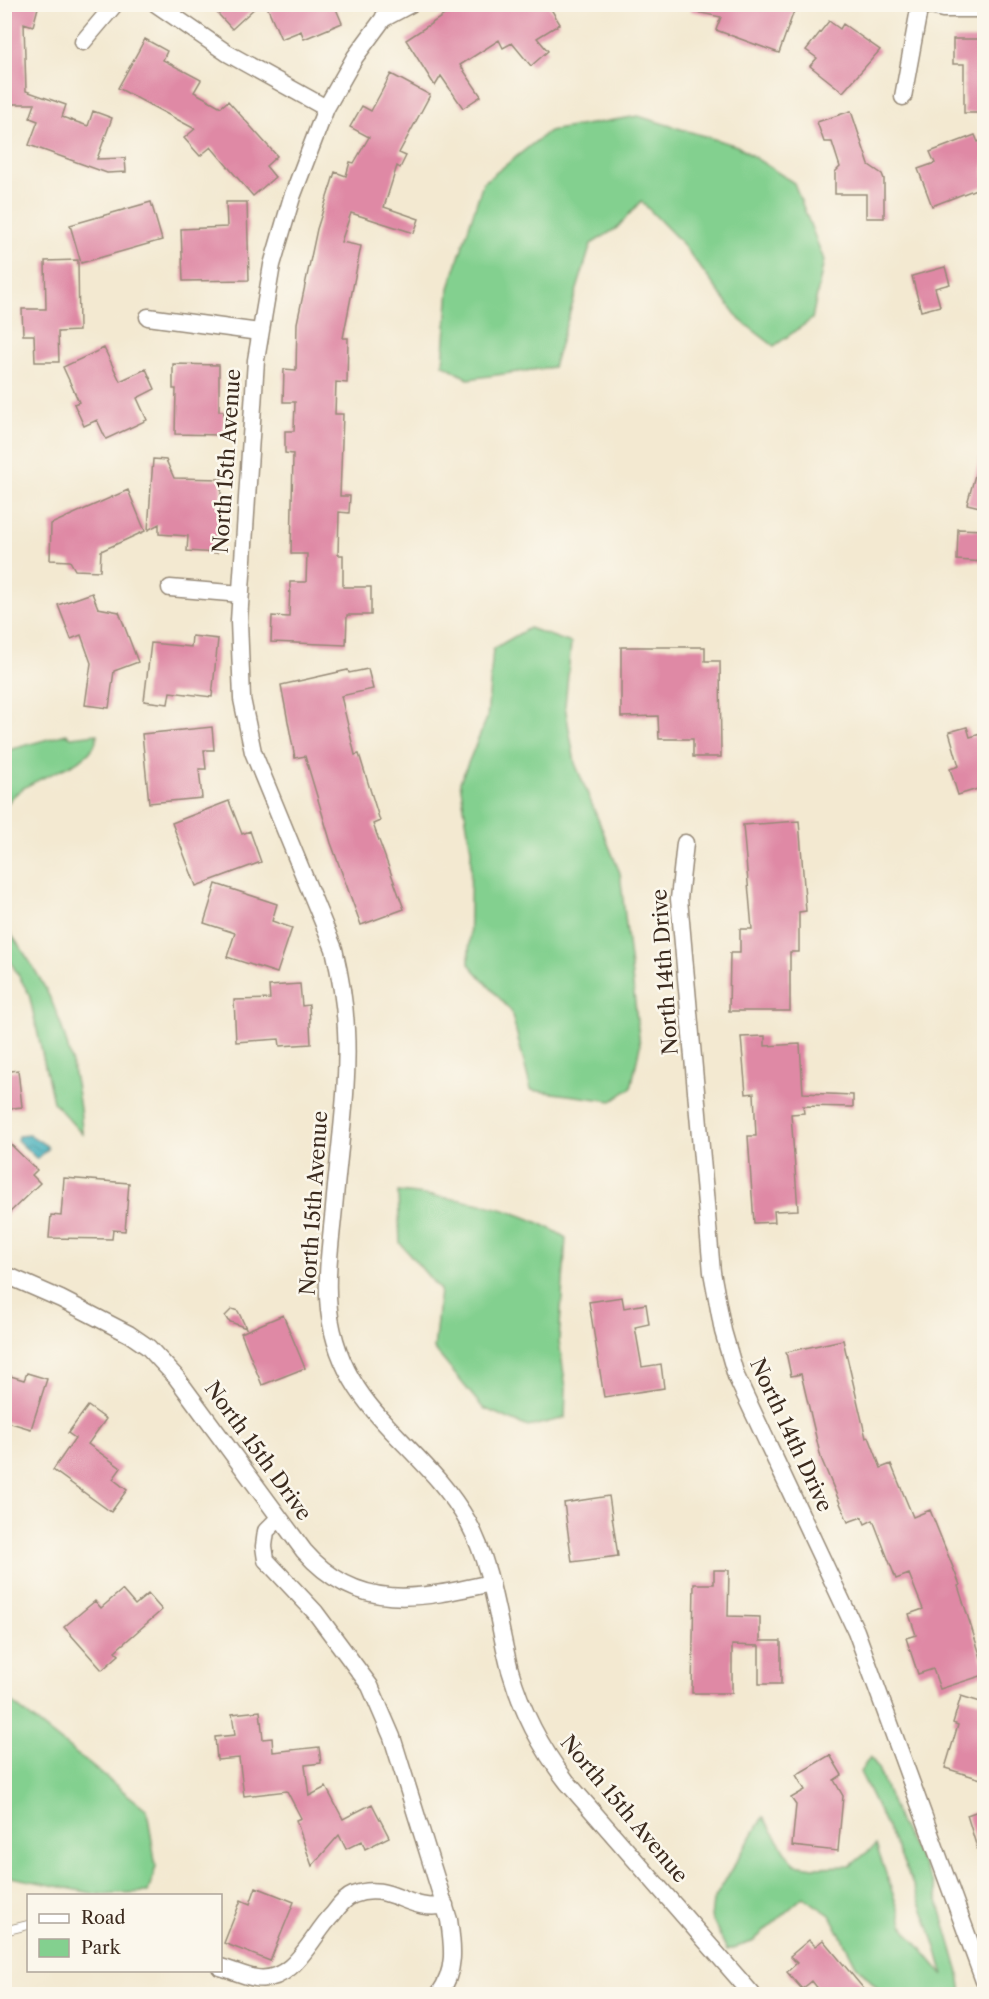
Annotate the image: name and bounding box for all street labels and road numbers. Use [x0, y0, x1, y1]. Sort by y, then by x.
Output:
street label: North 15th Avenue [208, 368, 245, 554]
street label: North 14th Drive [646, 888, 683, 1056]
street label: North 15th Avenue [295, 1110, 332, 1296]
street label: North 14th Drive [745, 1354, 838, 1515]
street label: North 15th Drive [200, 1376, 317, 1525]
street label: North 15th Avenue [555, 1730, 693, 1888]

